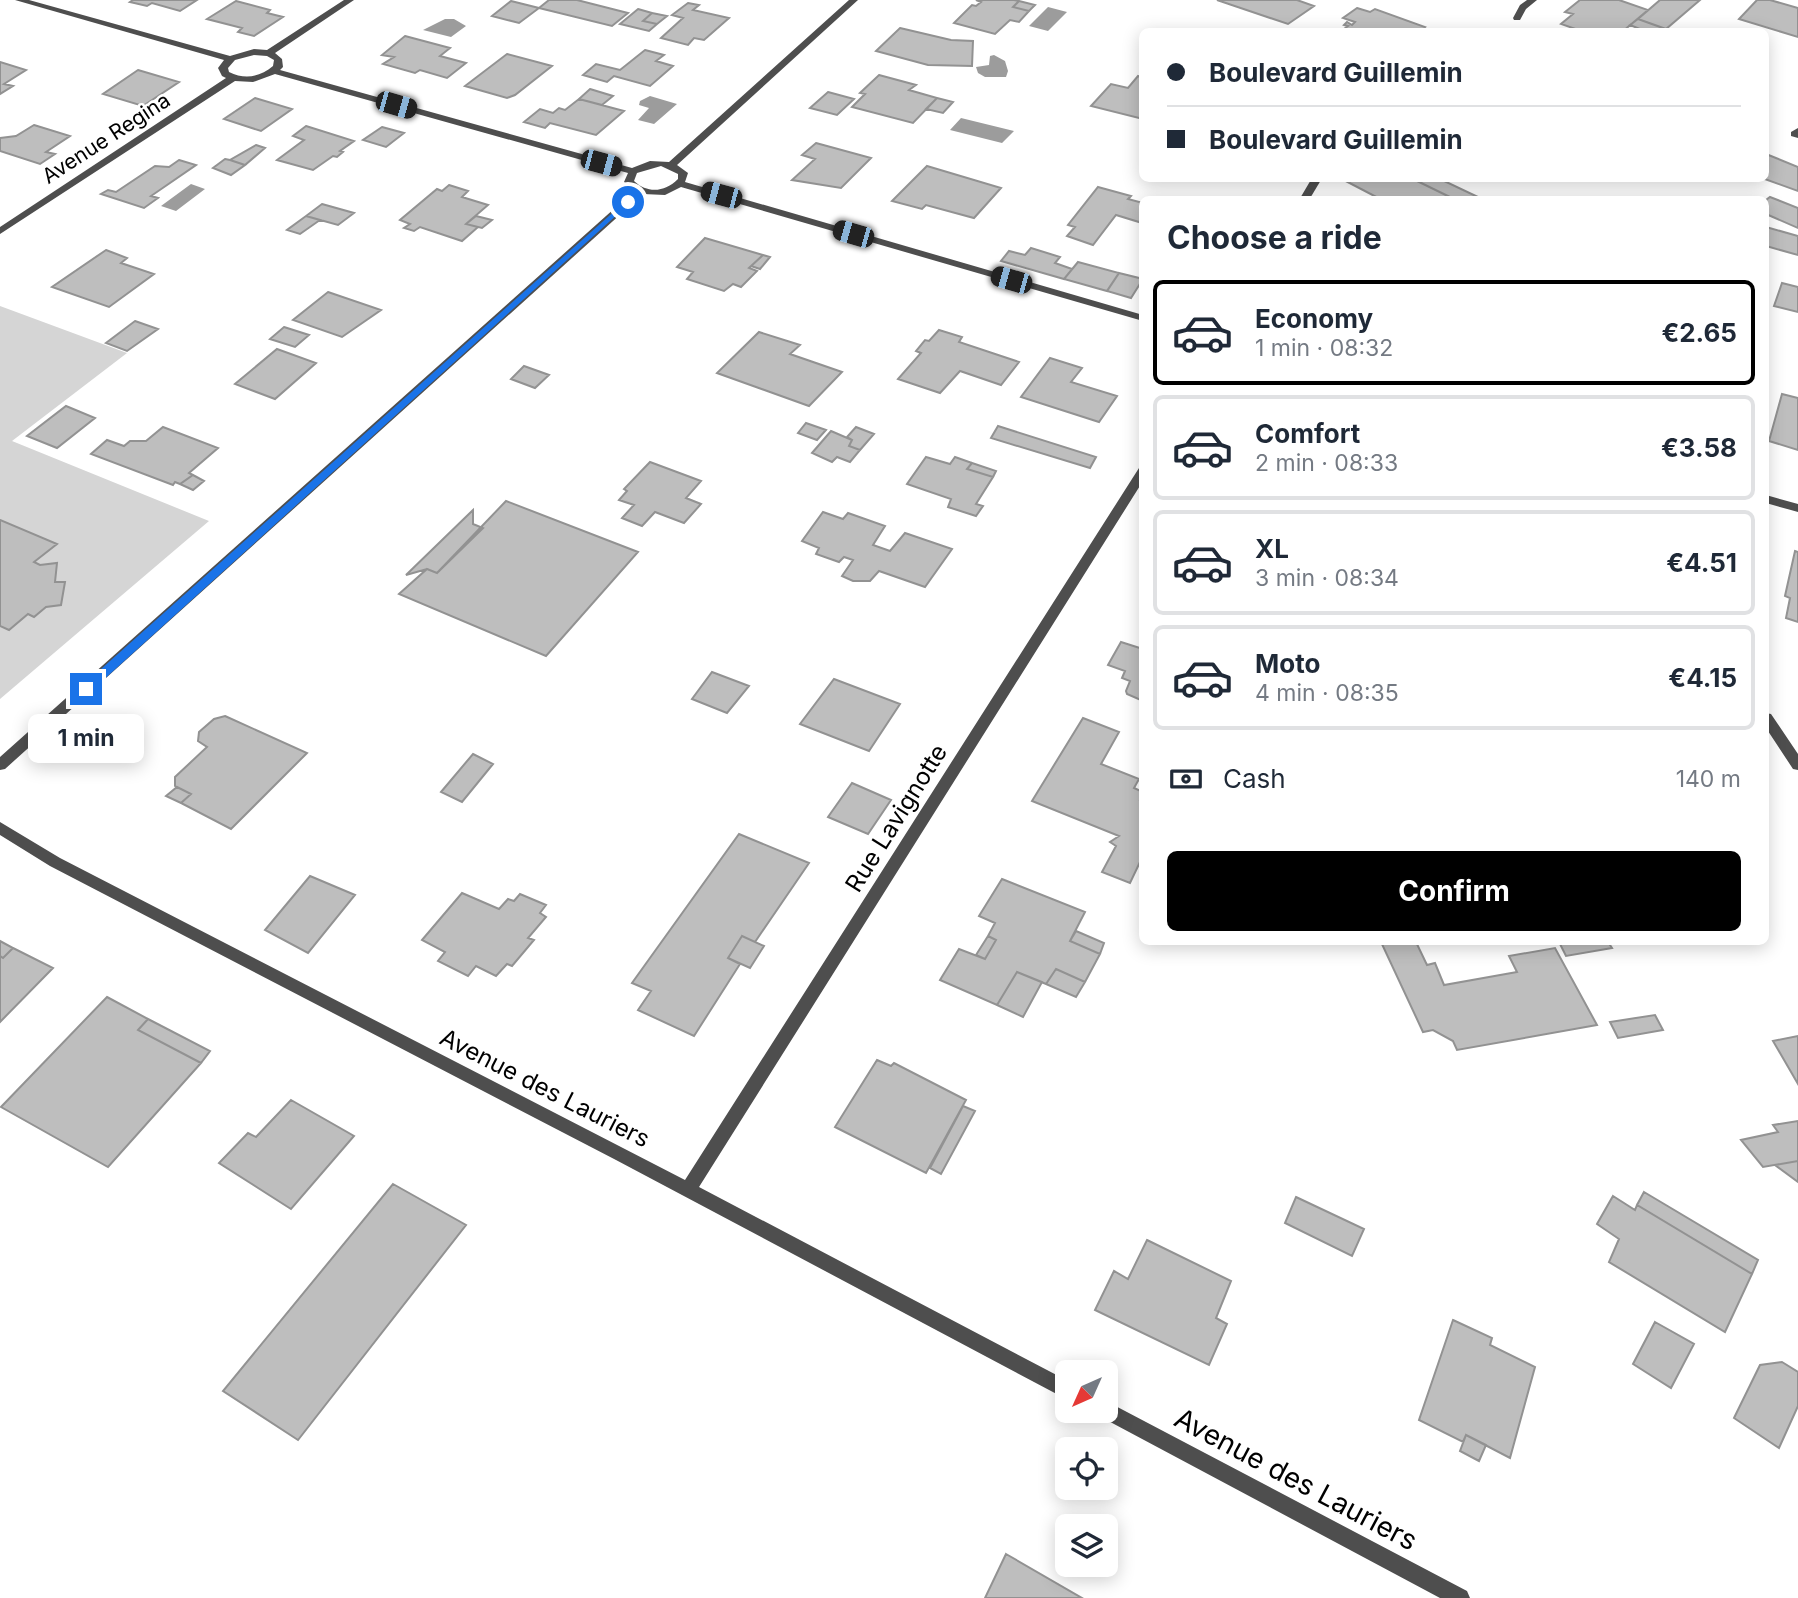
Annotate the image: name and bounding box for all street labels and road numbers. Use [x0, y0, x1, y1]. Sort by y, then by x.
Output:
street label: Avenue Regina [37, 87, 175, 189]
street label: Rue Lavignotte [839, 739, 953, 897]
street label: Avenue des Lauriers [435, 1023, 655, 1153]
street label: Avenue des Lauriers [1169, 1401, 1423, 1557]

